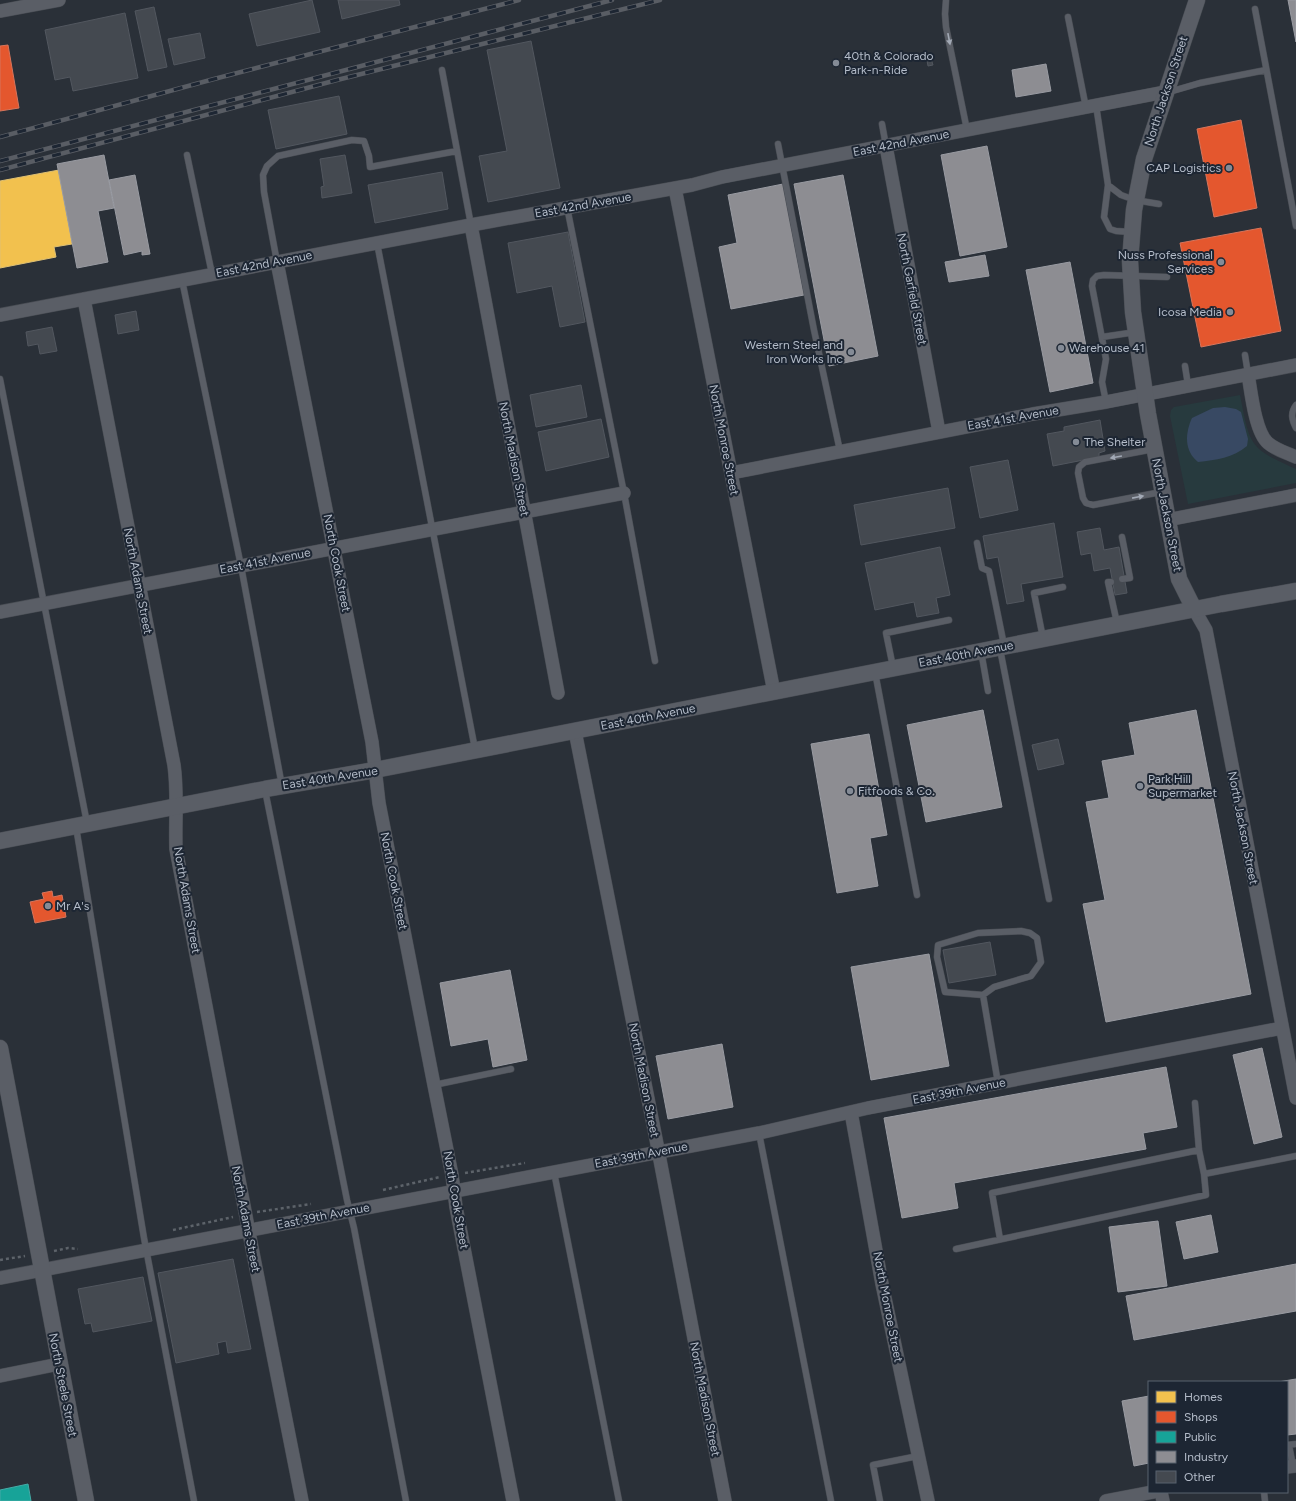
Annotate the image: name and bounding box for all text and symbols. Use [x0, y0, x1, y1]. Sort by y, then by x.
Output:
one-way arrow [946, 32, 952, 45]
street label: North Jackson Street [1142, 34, 1191, 148]
place label: 40th & Colorado Park-n-Ride [844, 49, 933, 77]
marker: 40th & Colorado Park-n-Ride [831, 58, 841, 68]
street label: East 42nd Avenue [852, 127, 951, 159]
place label: CAP Logistics [1146, 161, 1221, 175]
marker: CAP Logistics [1224, 163, 1234, 173]
street label: East 42nd Avenue [534, 190, 633, 220]
street label: North Garfield Street [894, 232, 930, 347]
street label: East 42nd Avenue [215, 248, 314, 280]
place label: Nuss Professional Services [1118, 248, 1213, 276]
marker: Nuss Professional Services [1216, 257, 1226, 267]
place label: Icosa Media [1158, 305, 1222, 319]
marker: Icosa Media [1225, 307, 1235, 317]
place label: Western Steel and Iron Works Inc [745, 338, 844, 366]
place label: Warehouse 41 [1069, 341, 1145, 355]
marker: Warehouse 41 [1056, 343, 1066, 353]
marker: Western Steel and Iron Works Inc [846, 347, 856, 357]
street label: North Monroe Street [706, 383, 742, 497]
street label: North Madison Street [496, 401, 532, 518]
street label: East 41st Avenue [966, 403, 1060, 433]
place label: The Shelter [1084, 435, 1145, 449]
marker: The Shelter [1071, 437, 1081, 447]
one-way arrow [1110, 454, 1122, 460]
street label: North Jackson Street [1149, 457, 1185, 573]
one-way arrow [1132, 493, 1145, 499]
street label: North Cook Street [321, 513, 353, 614]
street label: North Adams Street [121, 527, 155, 636]
street label: East 41st Avenue [218, 545, 312, 577]
street label: East 40th Avenue [917, 638, 1015, 670]
street label: East 40th Avenue [599, 701, 697, 733]
street label: East 40th Avenue [281, 763, 379, 792]
street label: North Jackson Street [1225, 770, 1261, 886]
place label: Park Hill Supermarket [1148, 772, 1217, 800]
marker: Park Hill Supermarket [1135, 781, 1145, 791]
place label: Fitfoods & Co. [858, 784, 935, 798]
marker: Fitfoods & Co. [845, 786, 855, 796]
street label: North Cook Street [378, 831, 410, 932]
street label: North Adams Street [171, 846, 203, 955]
place label: Mr A's [56, 899, 90, 913]
marker: Mr A's [43, 901, 53, 911]
street label: North Madison Street [626, 1022, 662, 1139]
street label: East 39th Avenue [911, 1075, 1007, 1107]
street label: East 39th Avenue [593, 1139, 689, 1171]
street label: North Cook Street [440, 1150, 472, 1251]
street label: North Adams Street [229, 1165, 263, 1274]
street label: East 39th Avenue [275, 1200, 371, 1232]
street label: North Monroe Street [870, 1250, 906, 1364]
street label: North Steele Street [46, 1332, 80, 1438]
street label: North Madison Street [687, 1341, 723, 1458]
legend [1148, 1381, 1288, 1493]
text: Homes [1184, 1390, 1223, 1404]
text: Shops [1184, 1410, 1218, 1424]
text: Public [1184, 1430, 1217, 1444]
text: Industry [1184, 1450, 1229, 1464]
text: Other [1184, 1470, 1215, 1484]

